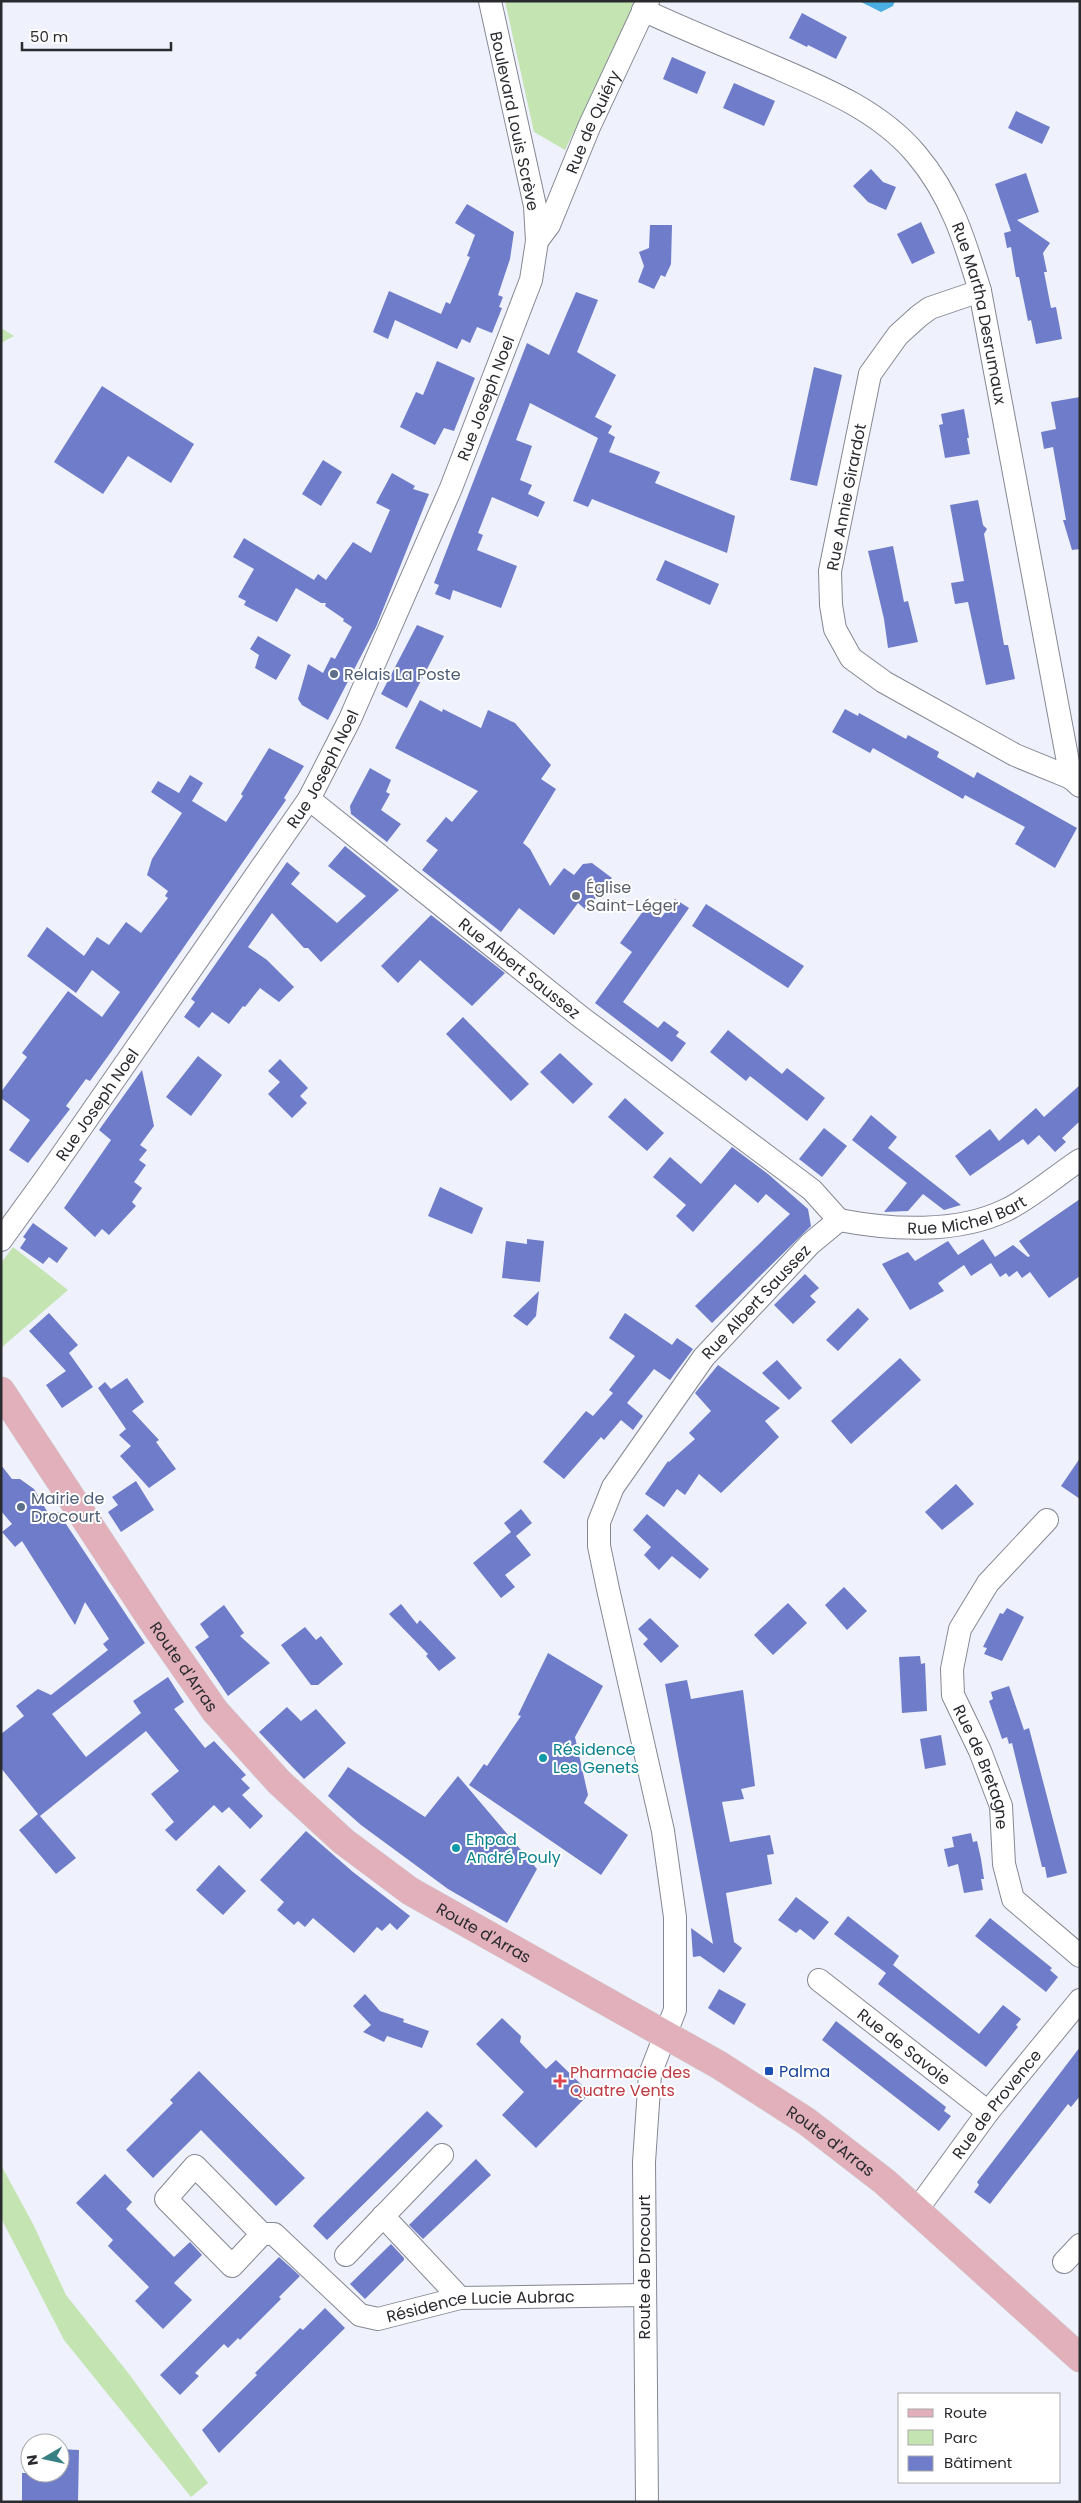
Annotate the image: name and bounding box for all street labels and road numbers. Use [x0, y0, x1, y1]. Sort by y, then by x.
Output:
street label: Boulevard Louis Scrève [484, 29, 545, 213]
street label: Rue de Quiéry [560, 67, 626, 177]
street label: Rue Martha Desrumaux [946, 219, 1012, 407]
street label: Rue Joseph Noel [452, 333, 520, 464]
street label: Rue Annie Girardot [821, 421, 872, 573]
street label: Rue Joseph Noel [281, 706, 365, 833]
street label: Rue Albert Saussez [454, 912, 585, 1024]
street label: Rue Joseph Noel [50, 1044, 144, 1166]
street label: Rue Michel Bart [907, 1190, 1031, 1240]
street label: Rue Albert Saussez [696, 1239, 816, 1365]
street label: Route d'Arras [144, 1617, 223, 1717]
street label: Rue de Bretagne [947, 1701, 1013, 1830]
street label: Route d'Arras [432, 1897, 535, 1969]
street label: Rue de Savoie [852, 2003, 955, 2091]
street label: Rue de Provence [947, 2044, 1047, 2164]
street label: Route d'Arras [782, 2100, 880, 2182]
street label: Route de Drocourt [633, 2194, 656, 2339]
street label: Résidence Lucie Aubrac [384, 2285, 575, 2328]

